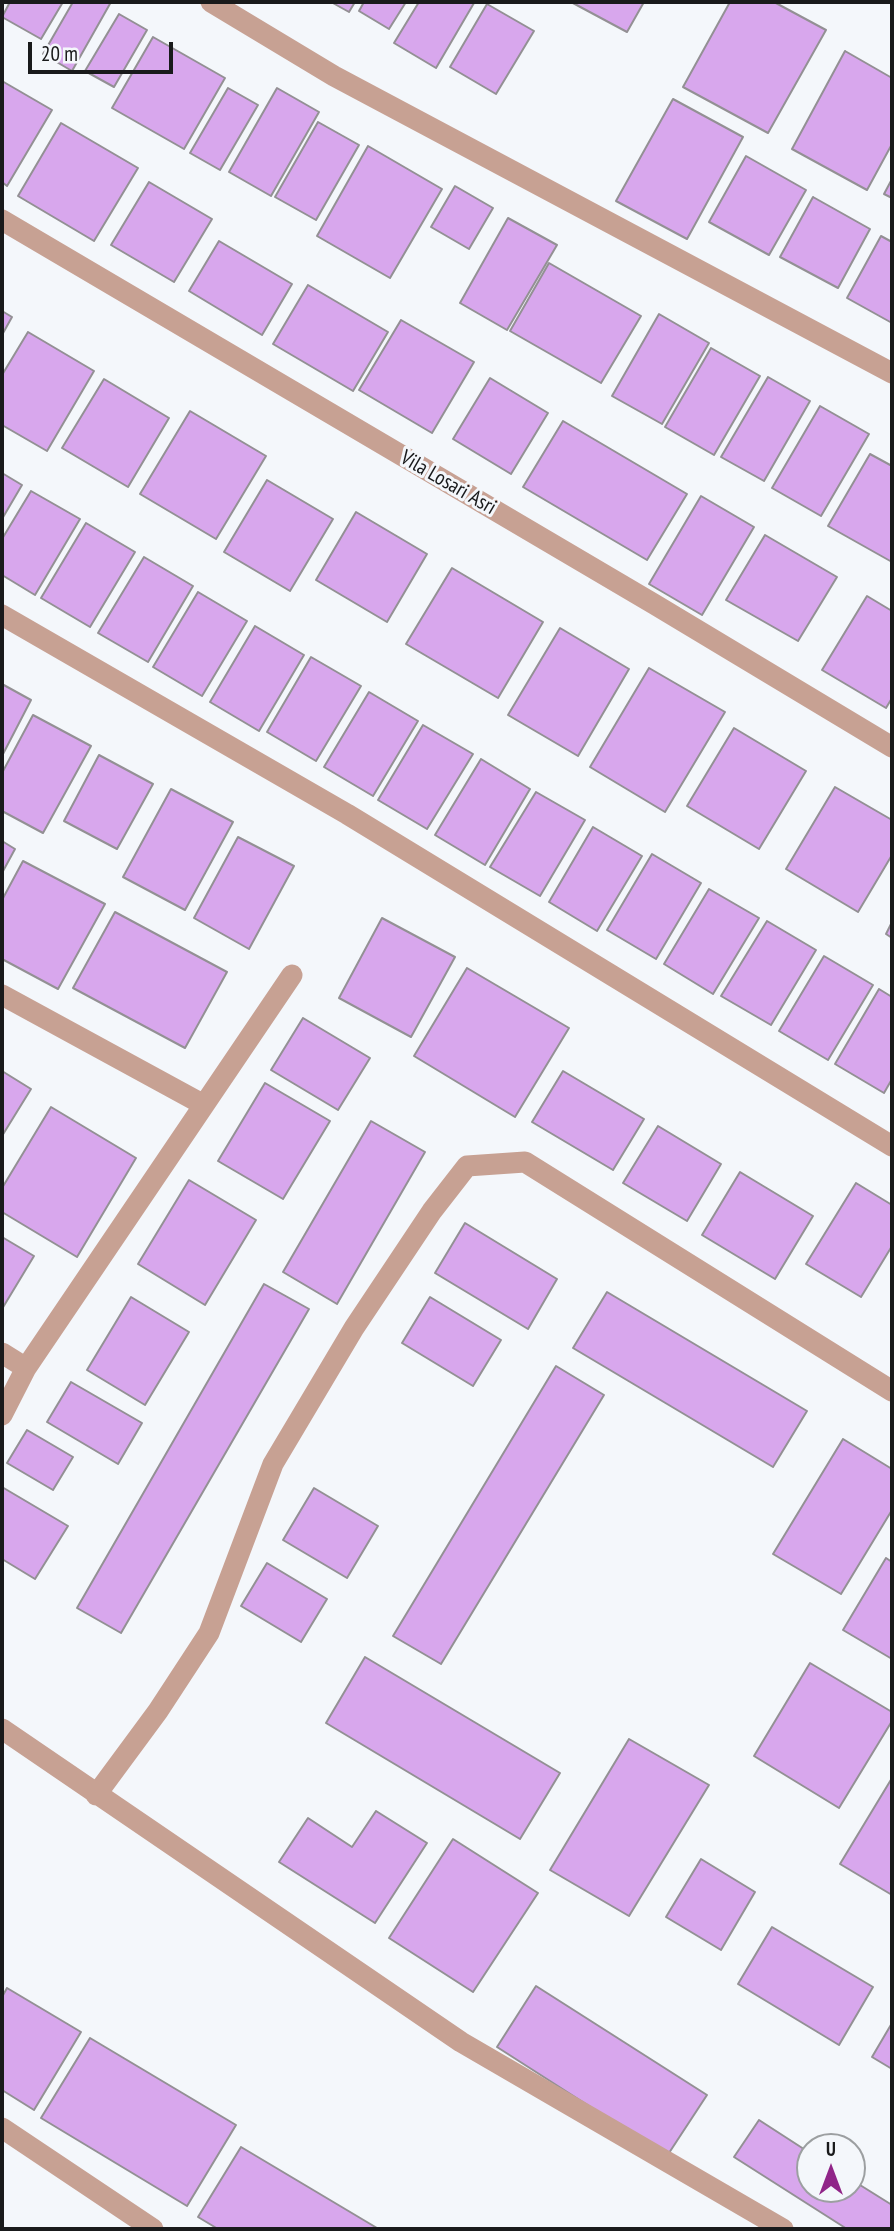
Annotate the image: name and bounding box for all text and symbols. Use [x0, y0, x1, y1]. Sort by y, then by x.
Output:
scale bar [32, 28, 177, 72]
text: 20 m [41, 40, 78, 67]
street label: Vila Losari Asri [396, 445, 500, 521]
north arrow [796, 2133, 866, 2203]
text: U [826, 2137, 836, 2161]

